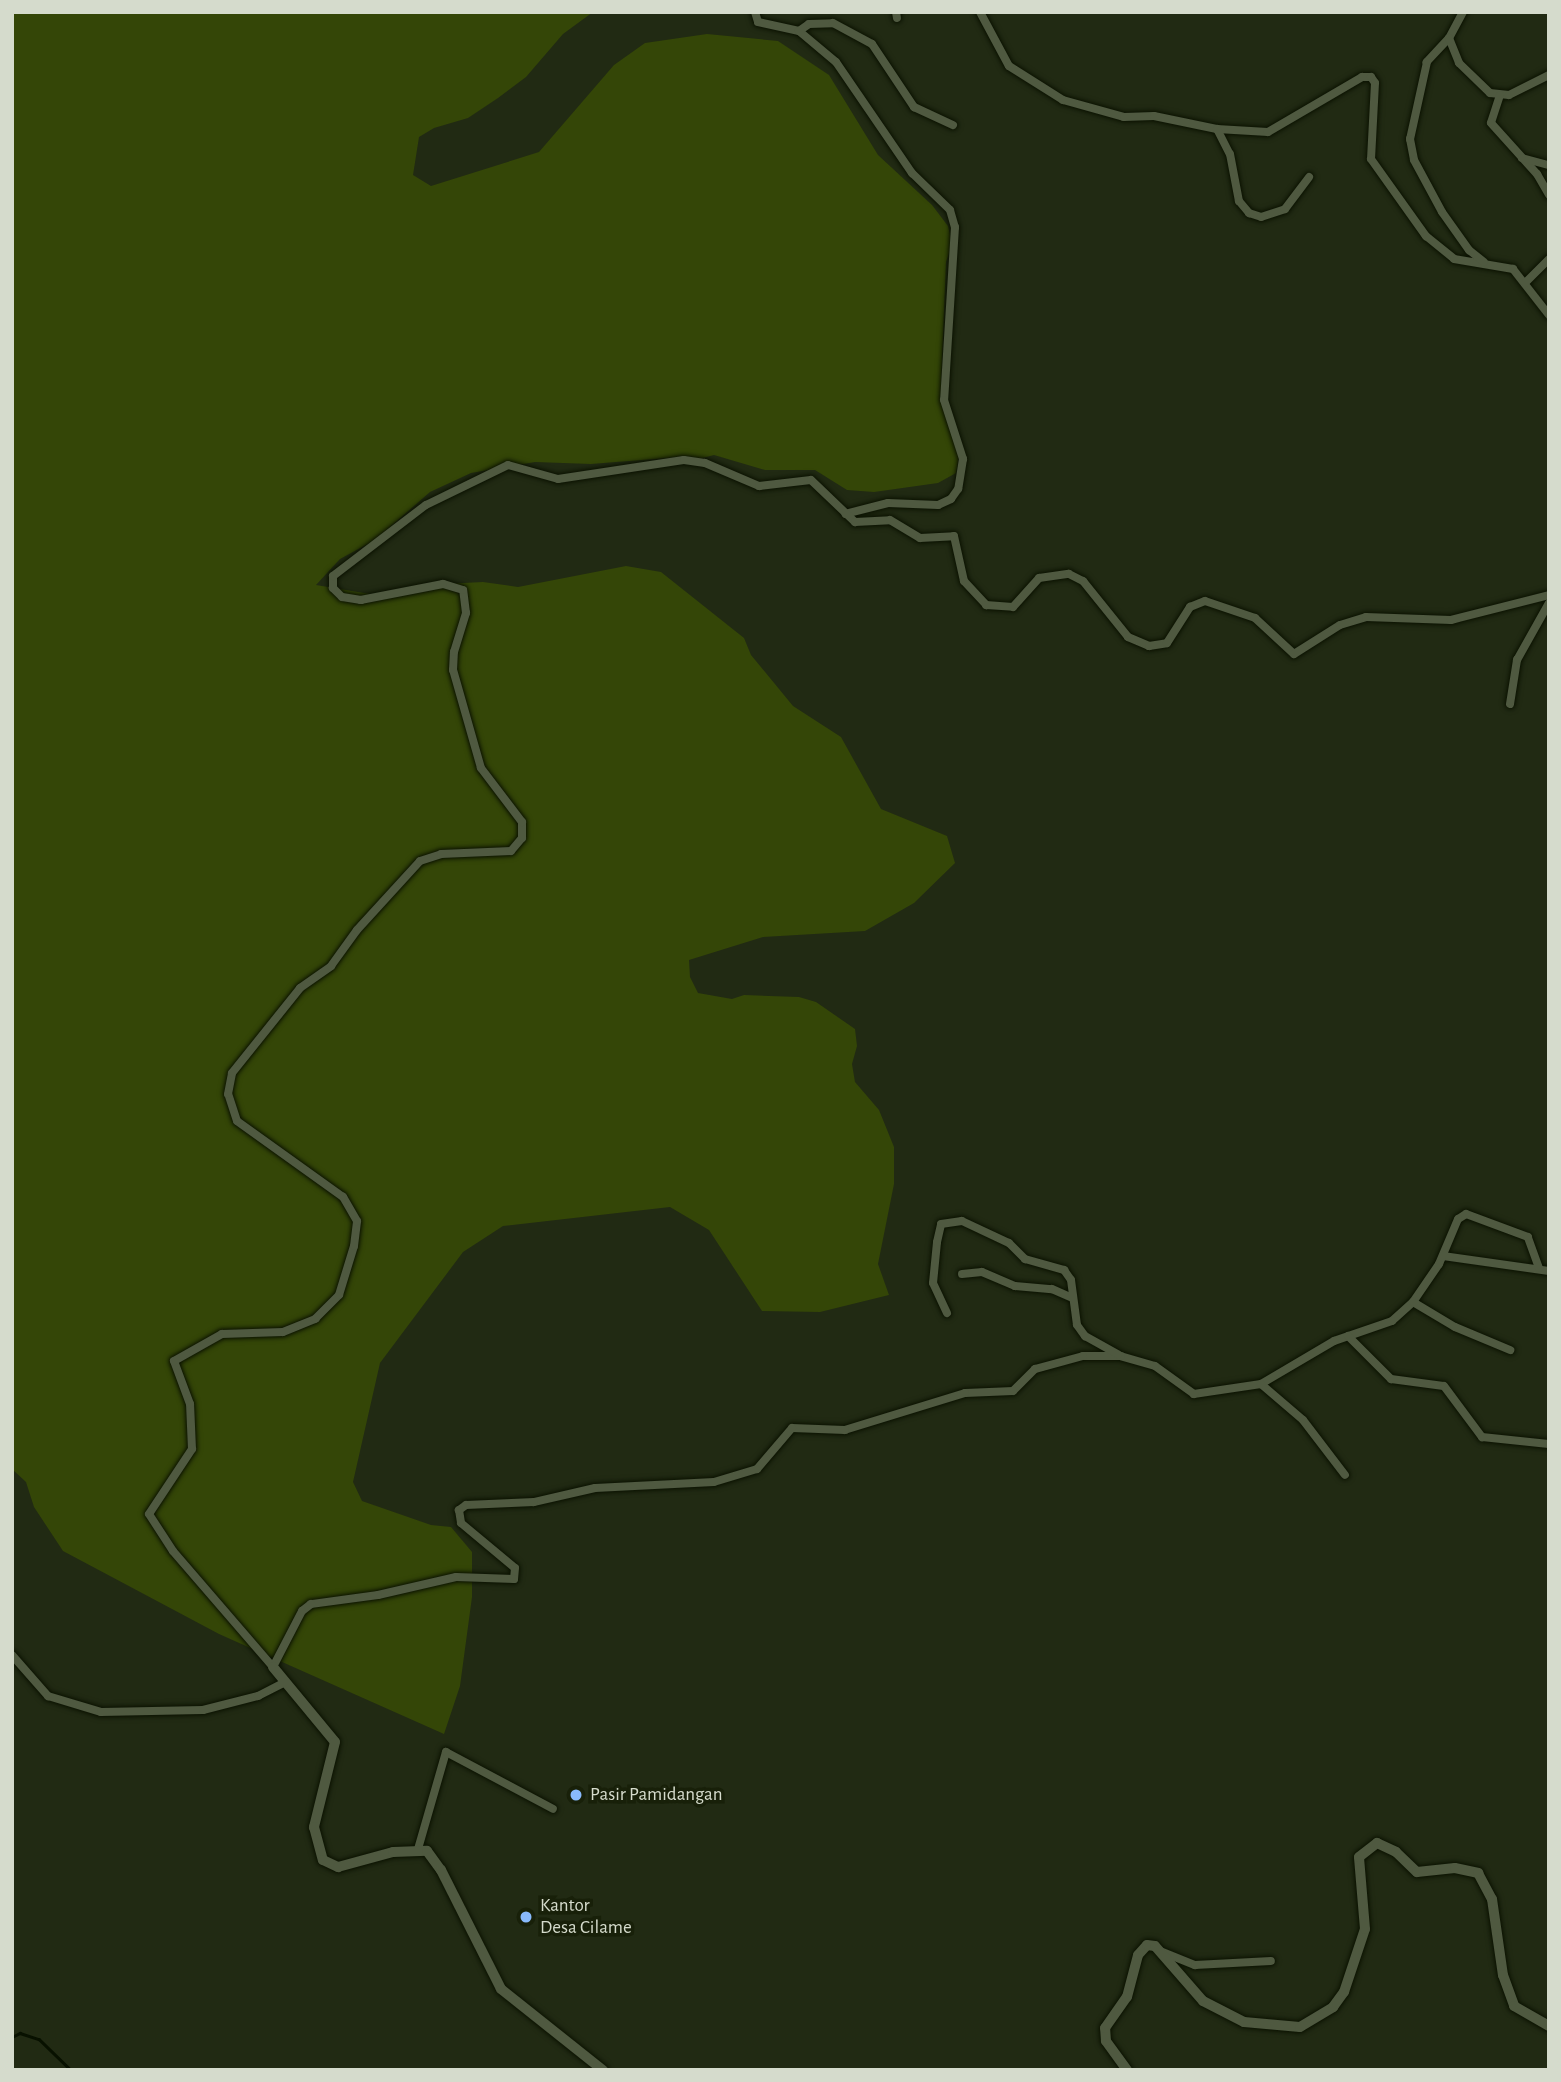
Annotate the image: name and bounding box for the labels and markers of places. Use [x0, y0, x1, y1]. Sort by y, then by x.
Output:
place label: Pasir Pamidangan [590, 1784, 722, 1806]
marker: Pasir Pamidangan [568, 1787, 584, 1803]
place label: Kantor Desa Cilame [540, 1895, 632, 1939]
marker: Kantor Desa Cilame [518, 1909, 534, 1925]

